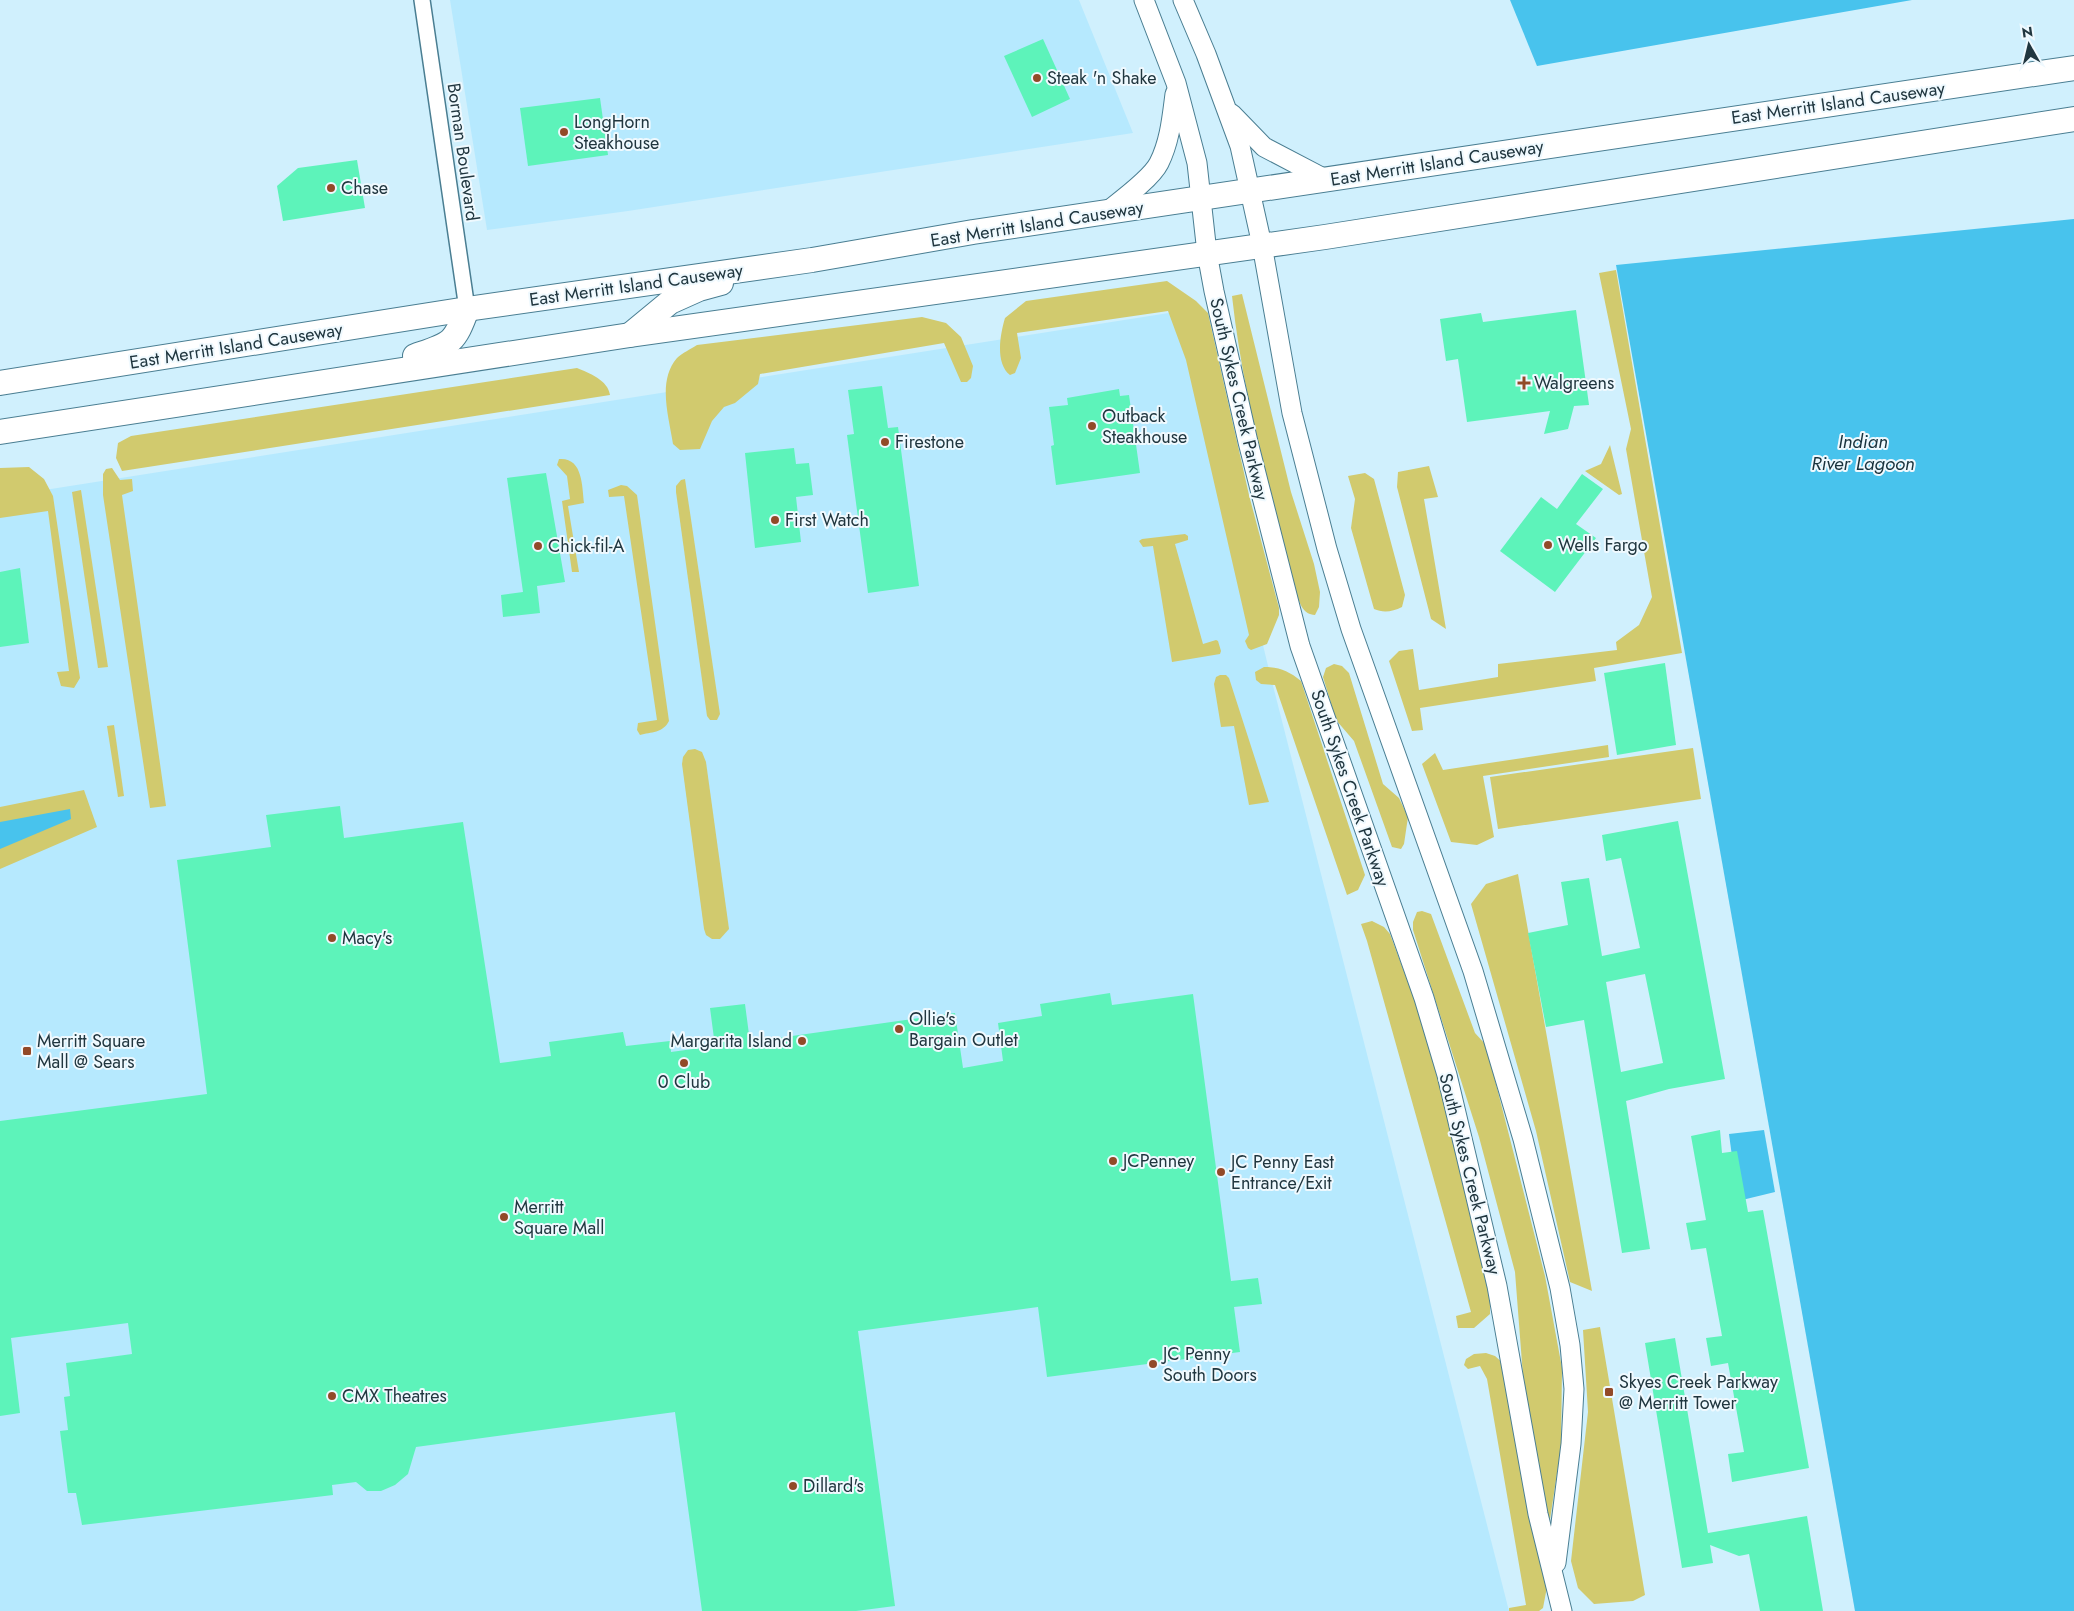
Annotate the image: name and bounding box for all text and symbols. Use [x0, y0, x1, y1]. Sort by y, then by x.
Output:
north arrow [2004, 20, 2054, 70]
text: N [2020, 21, 2034, 43]
place label: Steak 'n Shake [1047, 65, 1156, 91]
marker: Steak 'n Shake [1031, 72, 1043, 84]
street label: East Merritt Island Causeway [1730, 75, 1947, 131]
street label: Borman Boulevard [440, 81, 486, 223]
place label: LongHorn Steakhouse [574, 109, 659, 156]
marker: LongHorn Steakhouse [558, 126, 570, 138]
street label: East Merritt Island Causeway [1329, 133, 1546, 193]
place label: Chase [341, 175, 388, 201]
marker: Chase [325, 182, 337, 194]
street label: East Merritt Island Causeway [929, 194, 1146, 254]
street label: East Merritt Island Causeway [528, 257, 745, 313]
street label: South Sykes Creek Parkway [1203, 295, 1275, 503]
street label: East Merritt Island Causeway [128, 316, 345, 376]
place label: Walgreens [1534, 370, 1614, 396]
marker: Walgreens [1518, 377, 1530, 389]
place label: Outback Steakhouse [1102, 403, 1187, 450]
marker: Outback Steakhouse [1086, 420, 1098, 432]
water label: Indian River Lagoon [1811, 428, 1915, 477]
place label: Firestone [895, 429, 964, 455]
marker: Firestone [879, 436, 891, 448]
place label: First Watch [785, 507, 869, 533]
marker: First Watch [769, 514, 781, 526]
place label: Wells Fargo [1558, 532, 1648, 558]
place label: Chick-fil-A [548, 533, 625, 559]
marker: Wells Fargo [1542, 539, 1554, 551]
marker: Chick-fil-A [532, 540, 544, 552]
street label: South Sykes Creek Parkway [1304, 686, 1396, 890]
place label: Macy's [342, 925, 392, 951]
marker: Macy's [326, 932, 338, 944]
place label: Ollie's Bargain Outlet [909, 1006, 1018, 1053]
marker: Ollie's Bargain Outlet [893, 1023, 905, 1035]
place label: Merritt Square Mall @ Sears [37, 1028, 145, 1075]
place label: Margarita Island [671, 1028, 792, 1054]
marker: Margarita Island [796, 1035, 808, 1047]
marker: Merritt Square Mall @ Sears [21, 1045, 33, 1057]
marker: 0 Club [678, 1057, 690, 1069]
place label: 0 Club [658, 1069, 710, 1095]
street label: South Sykes Creek Parkway [1432, 1071, 1508, 1278]
place label: JCPenney [1121, 1148, 1194, 1174]
place label: JC Penny East Entrance/Exit [1229, 1149, 1335, 1196]
marker: JCPenney [1107, 1155, 1119, 1167]
marker: JC Penny East Entrance/Exit [1215, 1166, 1227, 1178]
place label: Merritt Square Mall [514, 1194, 604, 1241]
marker: Merritt Square Mall [498, 1211, 510, 1223]
place label: JC Penny South Doors [1161, 1341, 1257, 1388]
marker: JC Penny South Doors [1147, 1358, 1159, 1370]
place label: Skyes Creek Parkway @ Merritt Tower [1619, 1369, 1778, 1416]
place label: CMX Theatres [342, 1383, 447, 1409]
marker: Skyes Creek Parkway @ Merritt Tower [1603, 1386, 1615, 1398]
marker: CMX Theatres [326, 1390, 338, 1402]
place label: Dillard's [803, 1473, 864, 1499]
marker: Dillard's [787, 1480, 799, 1492]

